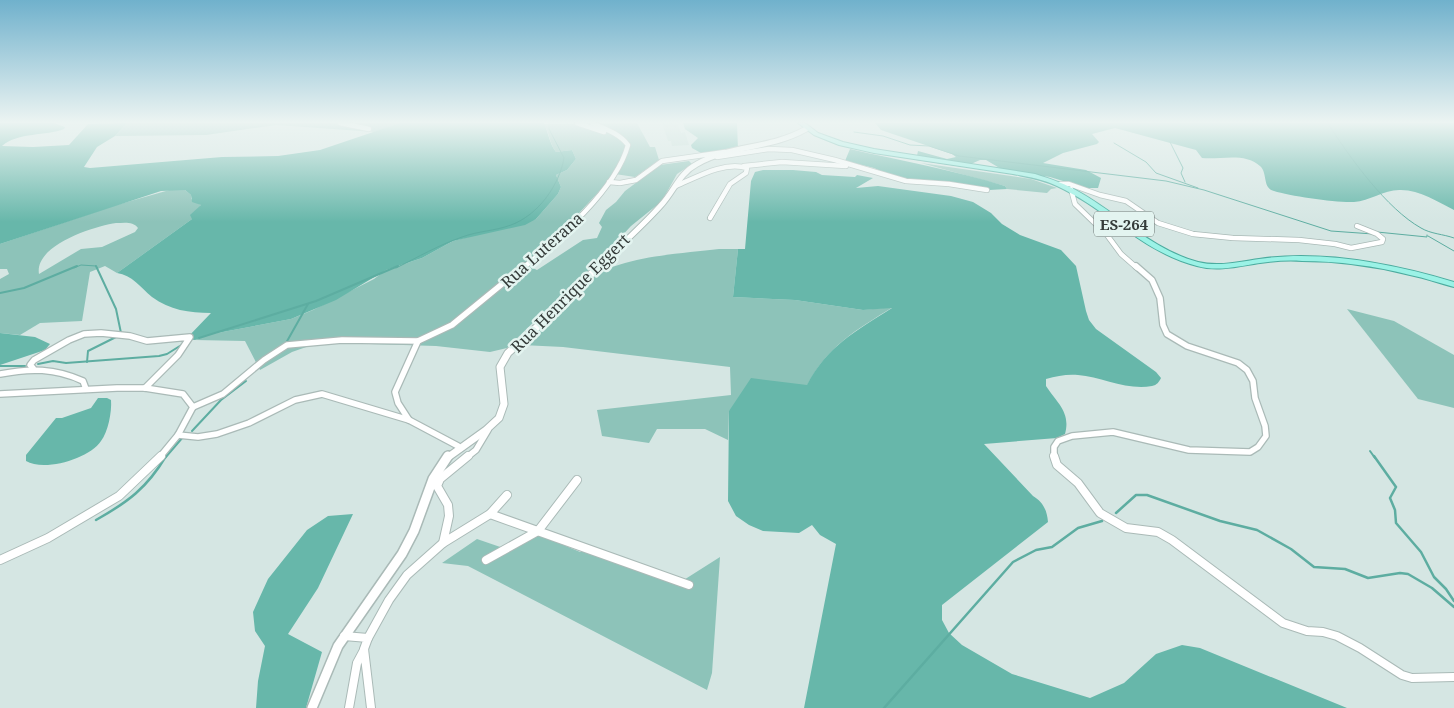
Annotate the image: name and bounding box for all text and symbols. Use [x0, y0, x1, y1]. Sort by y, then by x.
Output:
street label: Rua Luterana [496, 207, 588, 293]
road number: ES-264 [1094, 212, 1154, 236]
street label: Rua Henrique Eggert [506, 229, 634, 357]

